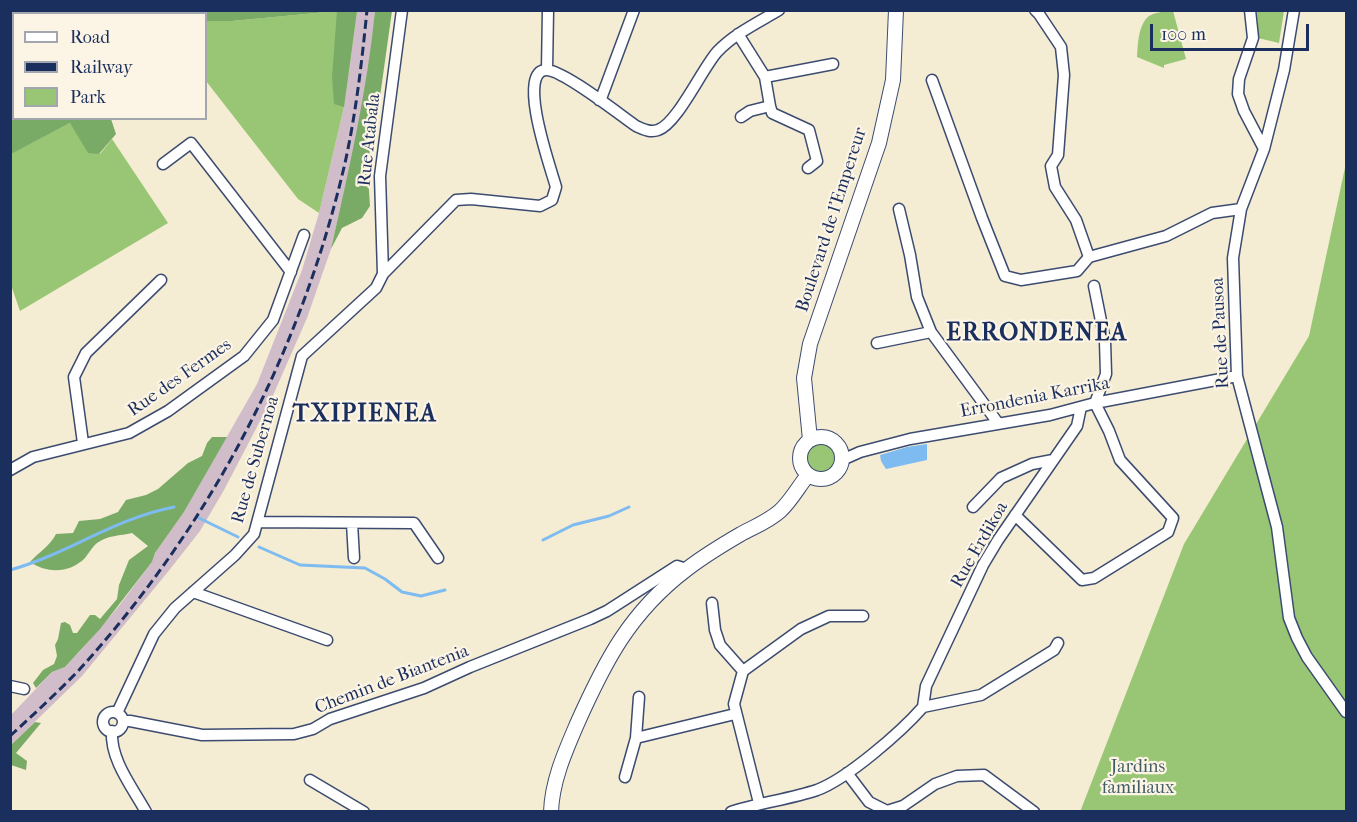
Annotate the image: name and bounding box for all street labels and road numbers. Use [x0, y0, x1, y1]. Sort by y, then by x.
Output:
street label: Rue Atabala [354, 93, 386, 187]
street label: Boulevard de l'Empereur [792, 125, 872, 315]
street label: Rue de Pausoa [1207, 277, 1235, 389]
street label: Rue des Fermes [124, 334, 236, 422]
street label: Errondenia Karrika [958, 373, 1112, 423]
street label: Rue de Subernoa [228, 394, 284, 526]
street label: Rue Erdikoa [947, 498, 1013, 592]
street label: Chemin de Biantenia [312, 641, 472, 719]

